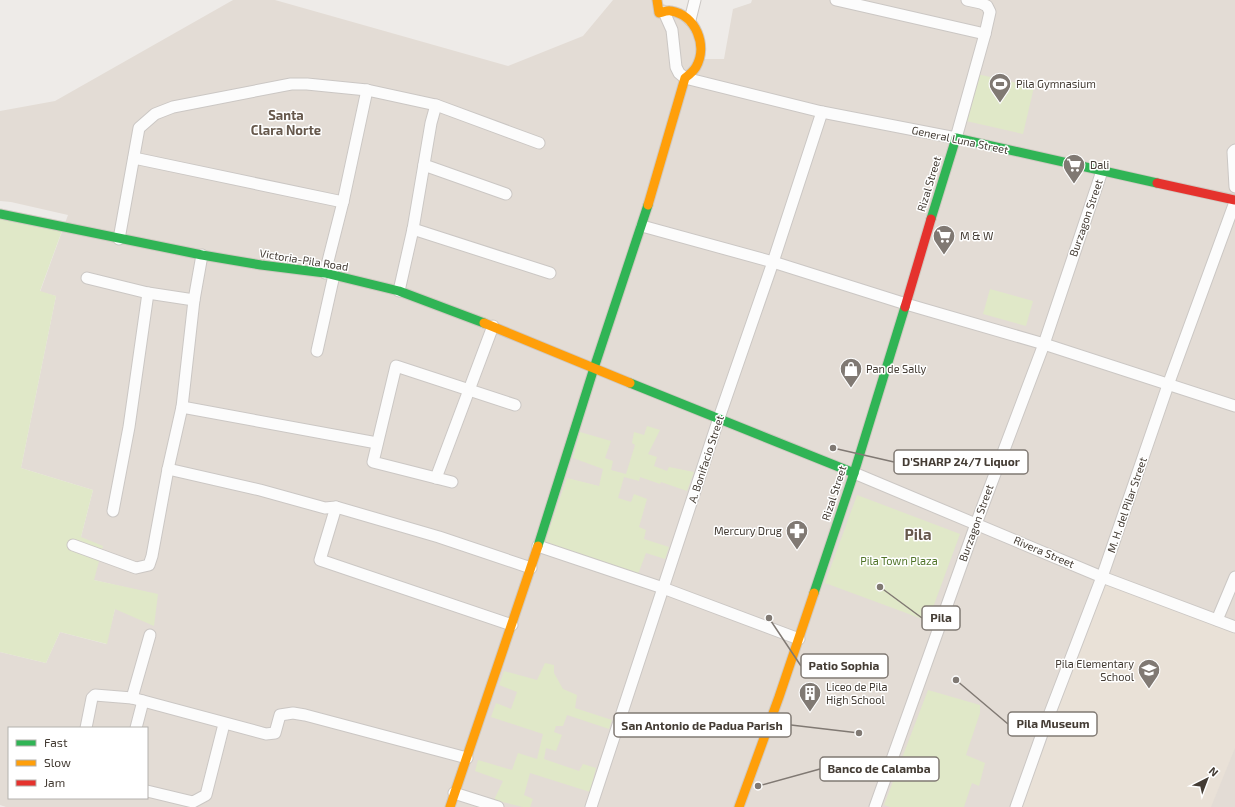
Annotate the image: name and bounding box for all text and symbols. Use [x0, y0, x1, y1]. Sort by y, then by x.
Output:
sports icon: Pila Gymnasium [987, 71, 1013, 104]
place label: Pila Gymnasium [1016, 77, 1096, 90]
district label: Santa Clara Norte [251, 107, 321, 138]
street label: General Luna Street [911, 123, 1010, 156]
supermarket icon: Dali [1061, 152, 1087, 185]
street label: Rizal Street [914, 155, 943, 213]
place label: Dali [1090, 158, 1109, 171]
street label: Burzagon Street [1066, 177, 1105, 258]
supermarket icon: M & W [931, 223, 957, 256]
place label: M & W [960, 229, 994, 242]
street label: Victoria-Pila Road [259, 246, 349, 273]
shop icon: Pan de Sally [838, 356, 864, 389]
place label: Pan de Sally [866, 362, 926, 375]
street label: A. Bonifacio Street [685, 413, 726, 504]
callout: D'SHARP 24/7 Liquor [894, 450, 1028, 474]
text: D'SHARP 24/7 Liquor [902, 454, 1020, 468]
street label: M. H. del Pilar Street [1104, 455, 1149, 554]
street label: Rizal Street [819, 464, 849, 522]
street label: Burzagon Street [956, 483, 995, 563]
pharmacy icon: Mercury Drug [784, 518, 810, 551]
place label: Mercury Drug [714, 524, 782, 537]
district label: Pila [905, 525, 931, 543]
street label: Rivera Street [1012, 533, 1077, 570]
park label: Pila Town Plaza [860, 554, 938, 567]
callout: Pila [922, 606, 960, 630]
text: Pila [930, 610, 952, 624]
callout: Patio Sophia [801, 654, 888, 678]
place label: Pila Elementary School [1055, 657, 1135, 683]
school or university icon: Pila Elementary School [1136, 657, 1162, 690]
text: Patio Sophia [809, 658, 880, 672]
building icon: Liceo de Pila High School [797, 680, 823, 713]
place label: Liceo de Pila High School [826, 680, 887, 706]
callout: Pila Museum [1008, 712, 1097, 736]
callout: San Antonio de Padua Parish [614, 713, 791, 737]
text: Pila Museum [1016, 716, 1090, 730]
text: San Antonio de Padua Parish [621, 718, 783, 732]
legend [8, 727, 148, 799]
text: Fast [44, 735, 68, 749]
text: Slow [44, 755, 71, 769]
callout: Banco de Calamba [820, 757, 939, 781]
north arrow [1187, 759, 1227, 799]
text: Banco de Calamba [827, 761, 931, 775]
text: N [1207, 764, 1221, 779]
text: Jam [44, 775, 65, 789]

